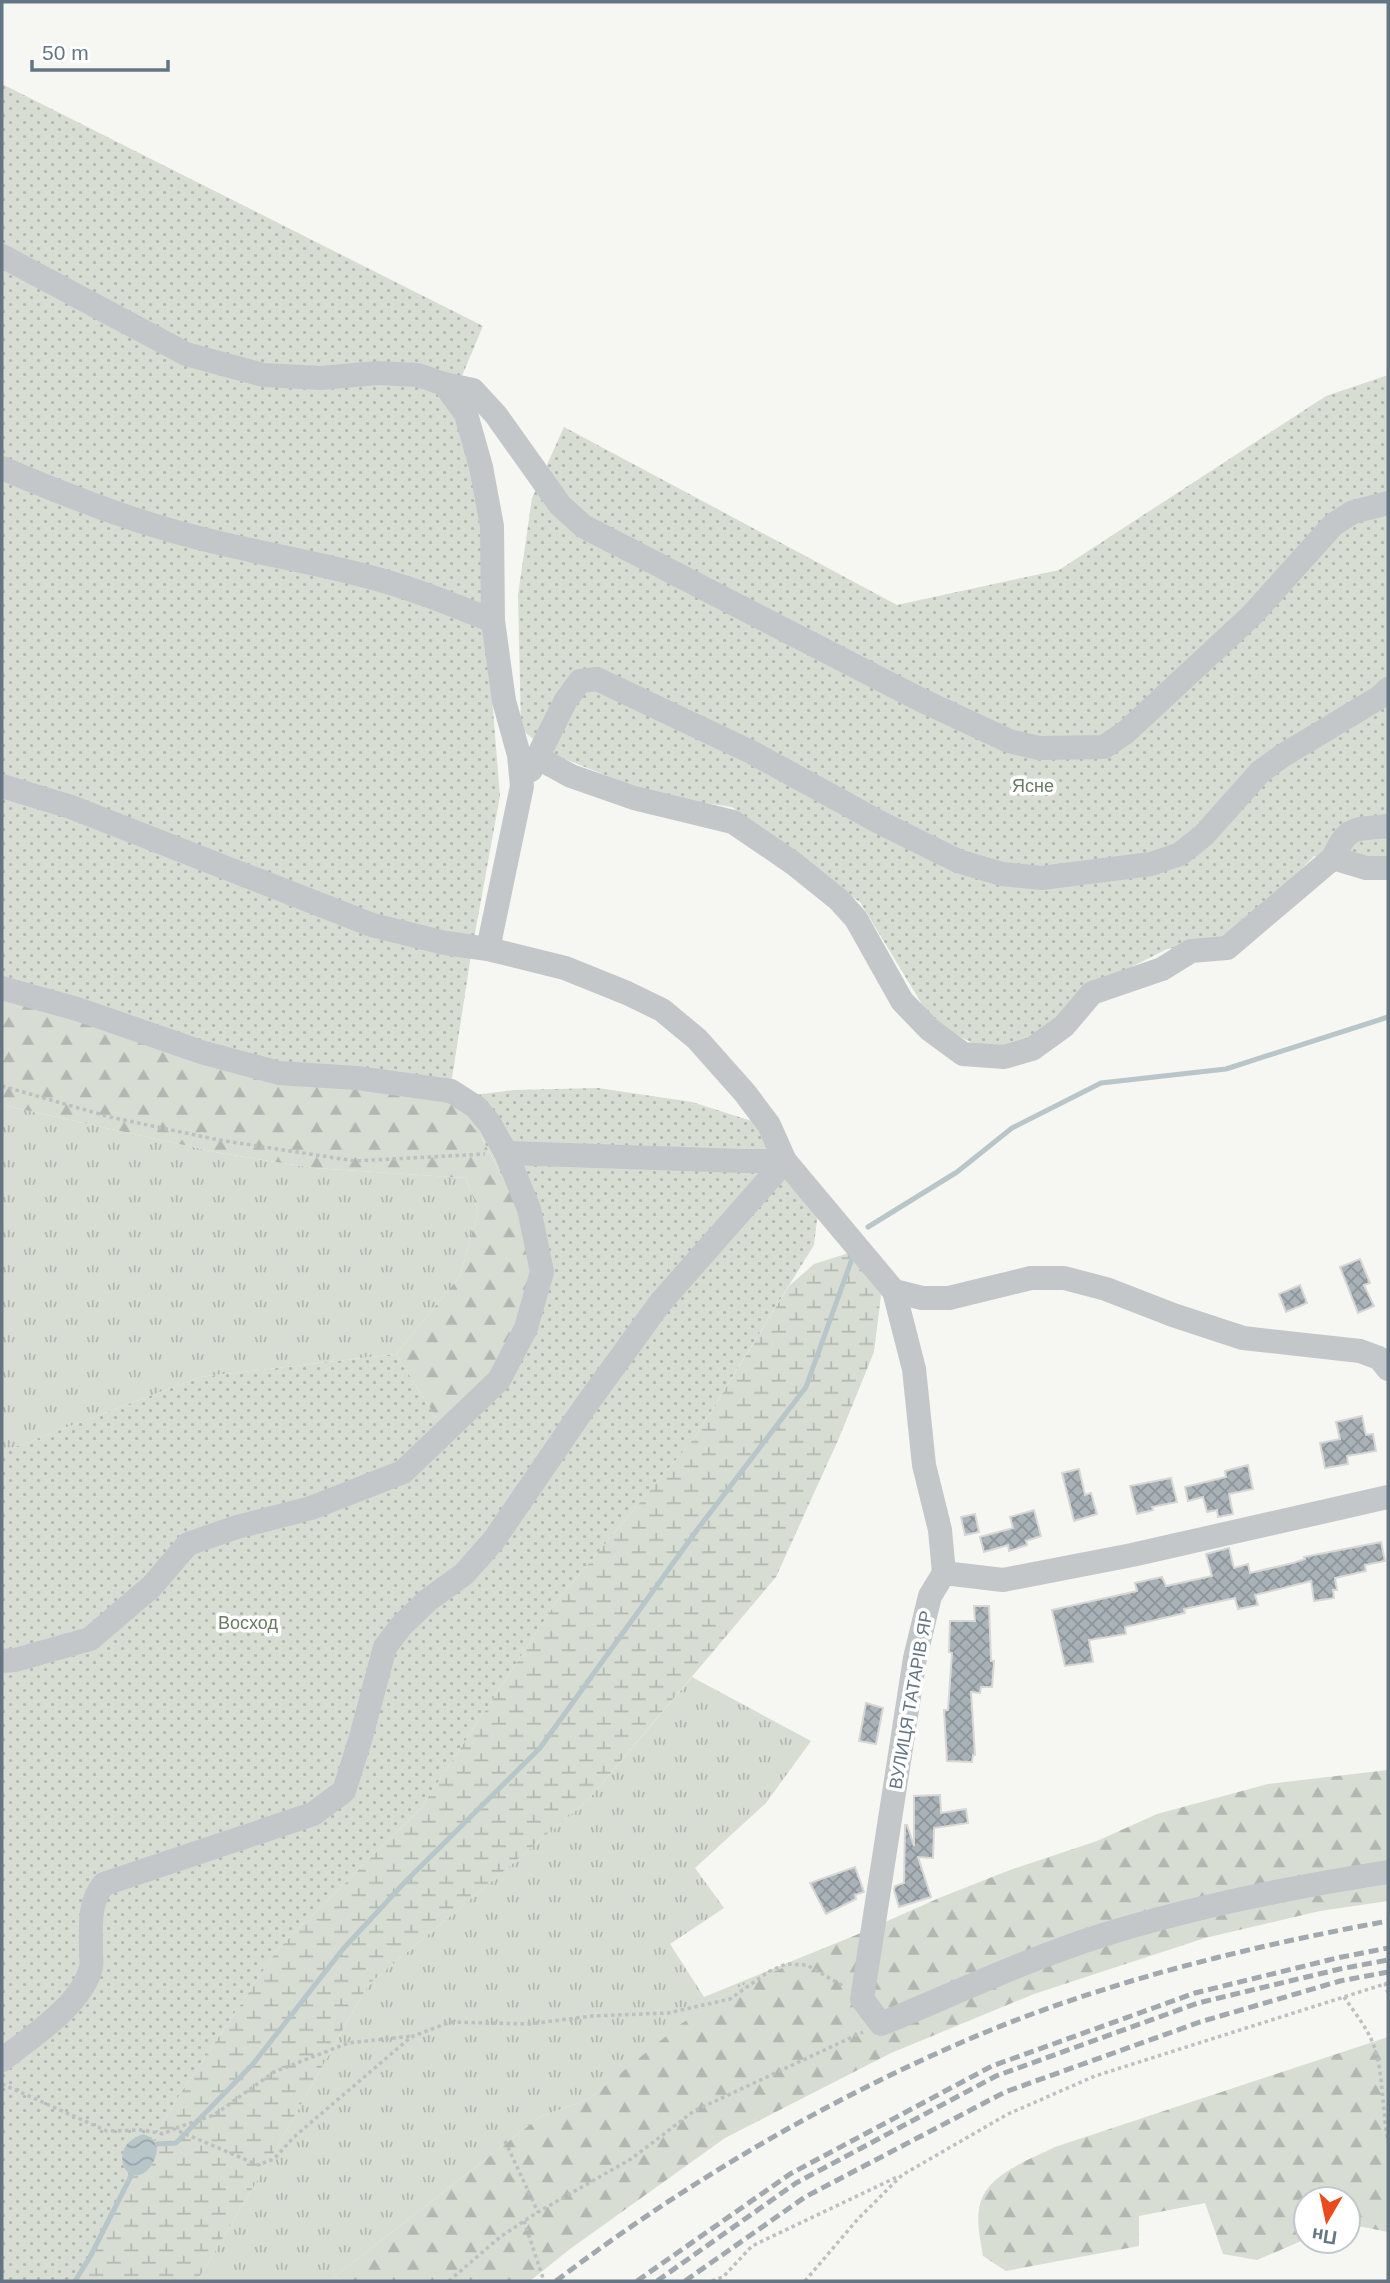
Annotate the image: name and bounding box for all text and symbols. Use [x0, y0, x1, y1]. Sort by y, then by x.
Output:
scale bar [32, 28, 168, 72]
text: 50 m [42, 41, 89, 64]
park label: Ясне [1012, 776, 1054, 796]
street label: ВУЛИЦЯ ТАТАРІВ ЯР [885, 1609, 937, 1791]
park label: Восход [218, 1613, 278, 1633]
north arrow [1292, 2185, 1362, 2255]
text: Пн [1310, 2224, 1338, 2249]

